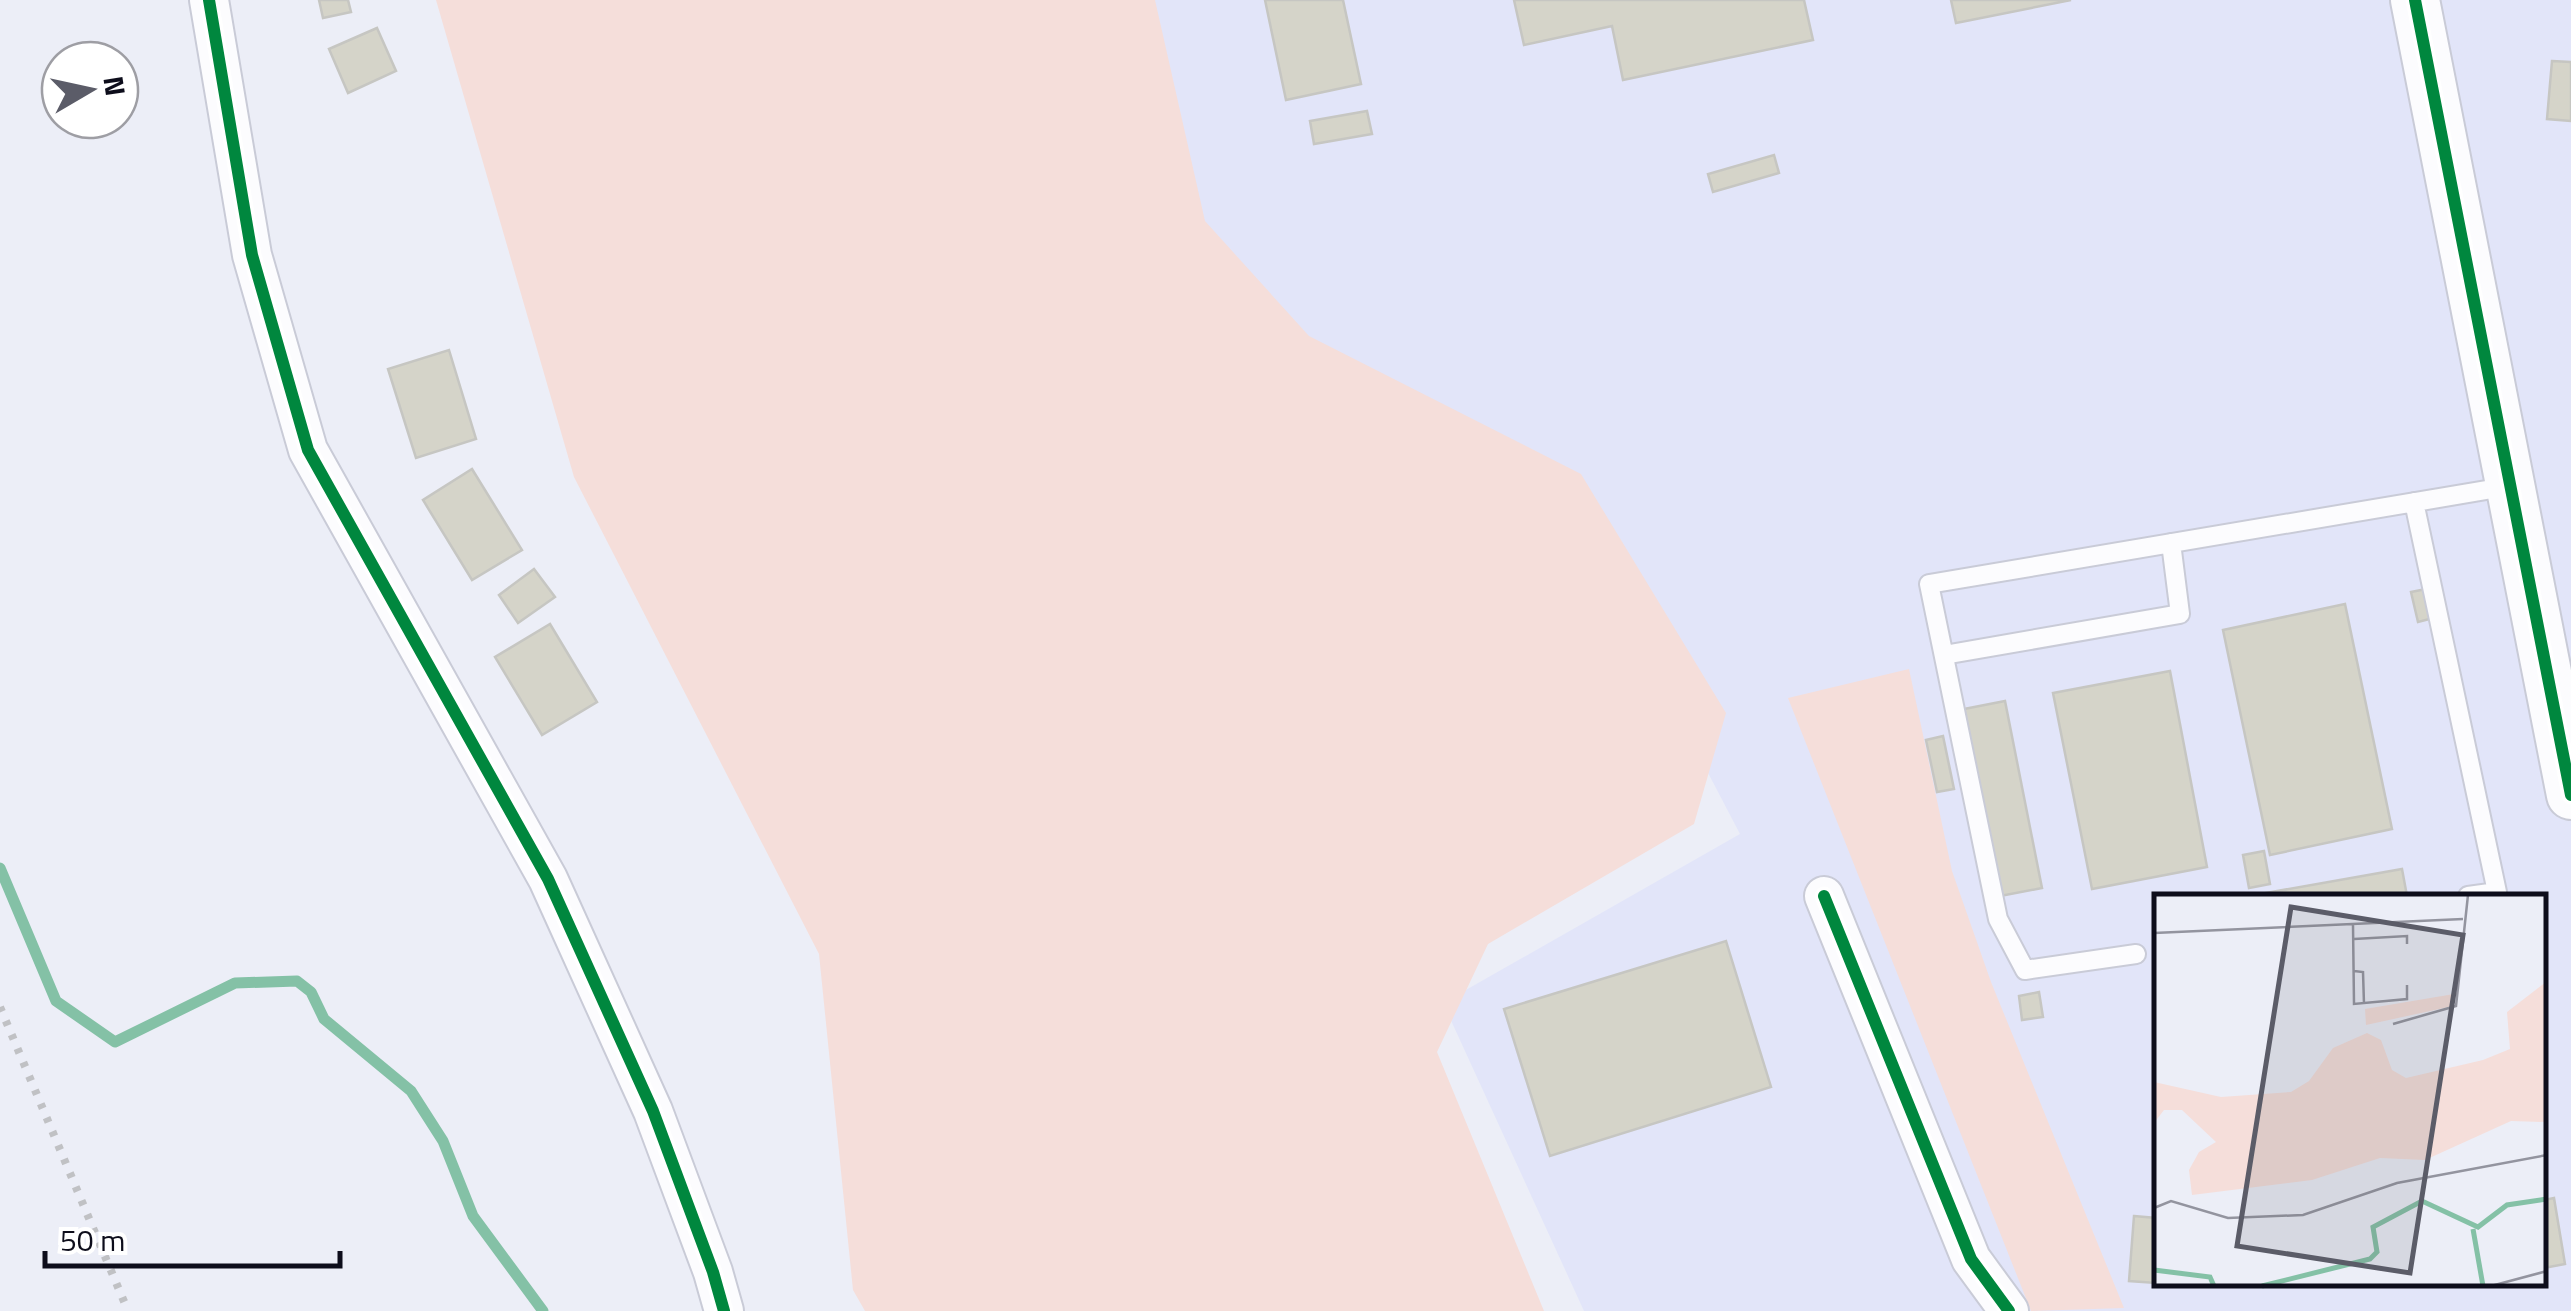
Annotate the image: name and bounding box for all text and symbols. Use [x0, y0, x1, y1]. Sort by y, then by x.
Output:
north arrow [40, 40, 140, 140]
text: N [92, 73, 138, 99]
inset map [2154, 894, 2546, 1286]
scale bar [45, 1206, 340, 1268]
text: 50 m [60, 1217, 125, 1263]

